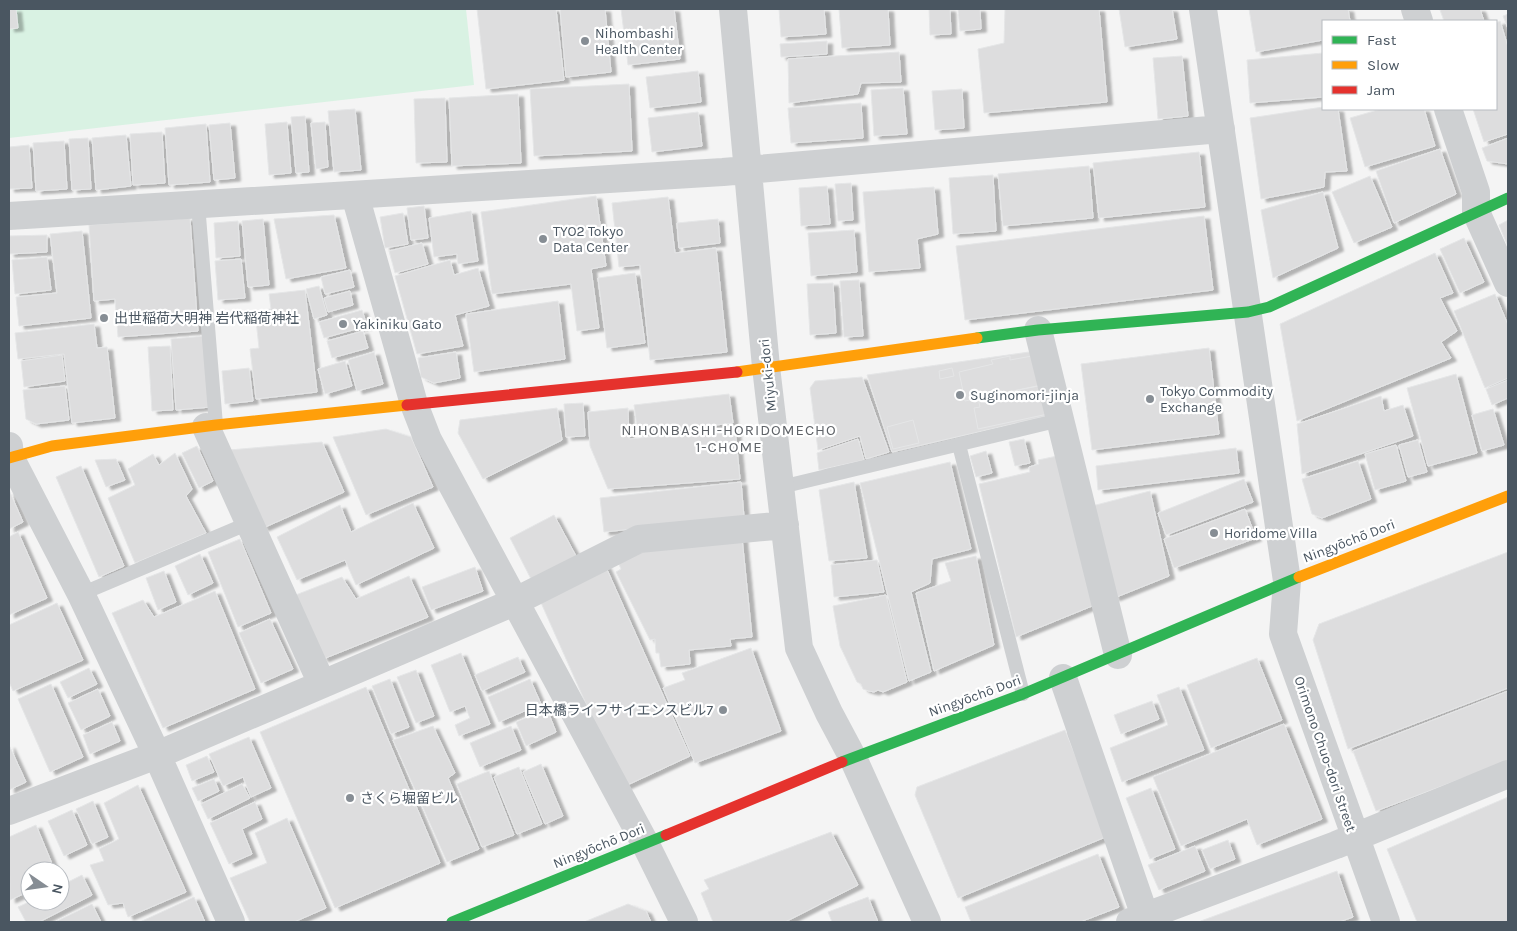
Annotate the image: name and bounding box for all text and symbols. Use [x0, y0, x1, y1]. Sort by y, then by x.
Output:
legend [1322, 20, 1497, 110]
place label: Nihombashi Health Center [595, 25, 683, 58]
text: Fast [1367, 31, 1397, 49]
marker: Nihombashi Health Center [579, 35, 591, 47]
text: Slow [1367, 56, 1399, 74]
text: Jam [1367, 81, 1395, 99]
place label: TYO2 Tokyo Data Center [553, 223, 629, 256]
marker: TYO2 Tokyo Data Center [537, 233, 549, 245]
place label: 出世稲荷大明神 岩代稲荷神社 [114, 310, 299, 327]
marker: 出世稲荷大明神 岩代稲荷神社 [98, 312, 110, 324]
place label: Yakiniku Gato [353, 316, 442, 333]
marker: Yakiniku Gato [337, 318, 349, 330]
street label: Miyuki-dori [756, 338, 780, 412]
place label: Tokyo Commodity Exchange [1160, 383, 1274, 416]
place label: Suginomori-jinja [970, 387, 1079, 404]
marker: Suginomori-jinja [954, 389, 966, 401]
marker: Tokyo Commodity Exchange [1144, 393, 1156, 405]
district label: NIHONBASHI-HORIDOMECHO 1-CHOME [621, 421, 837, 456]
street label: Ningyōchō Dori [1301, 516, 1397, 566]
place label: Horidome Villa [1224, 525, 1317, 542]
marker: Horidome Villa [1208, 527, 1220, 539]
street label: Ningyōchō Dori [926, 671, 1024, 721]
street label: Orimono Chuo-dori Street [1290, 674, 1360, 834]
place label: 日本橋ライフサイエンスビル7 [525, 702, 713, 719]
marker: 日本橋ライフサイエンスビル7 [717, 704, 729, 716]
place label: さくら堀留ビル [360, 790, 458, 807]
marker: さくら堀留ビル [344, 792, 356, 804]
street label: Ningyōchō Dori [551, 820, 647, 872]
north arrow [20, 861, 70, 911]
text: N [48, 882, 67, 896]

